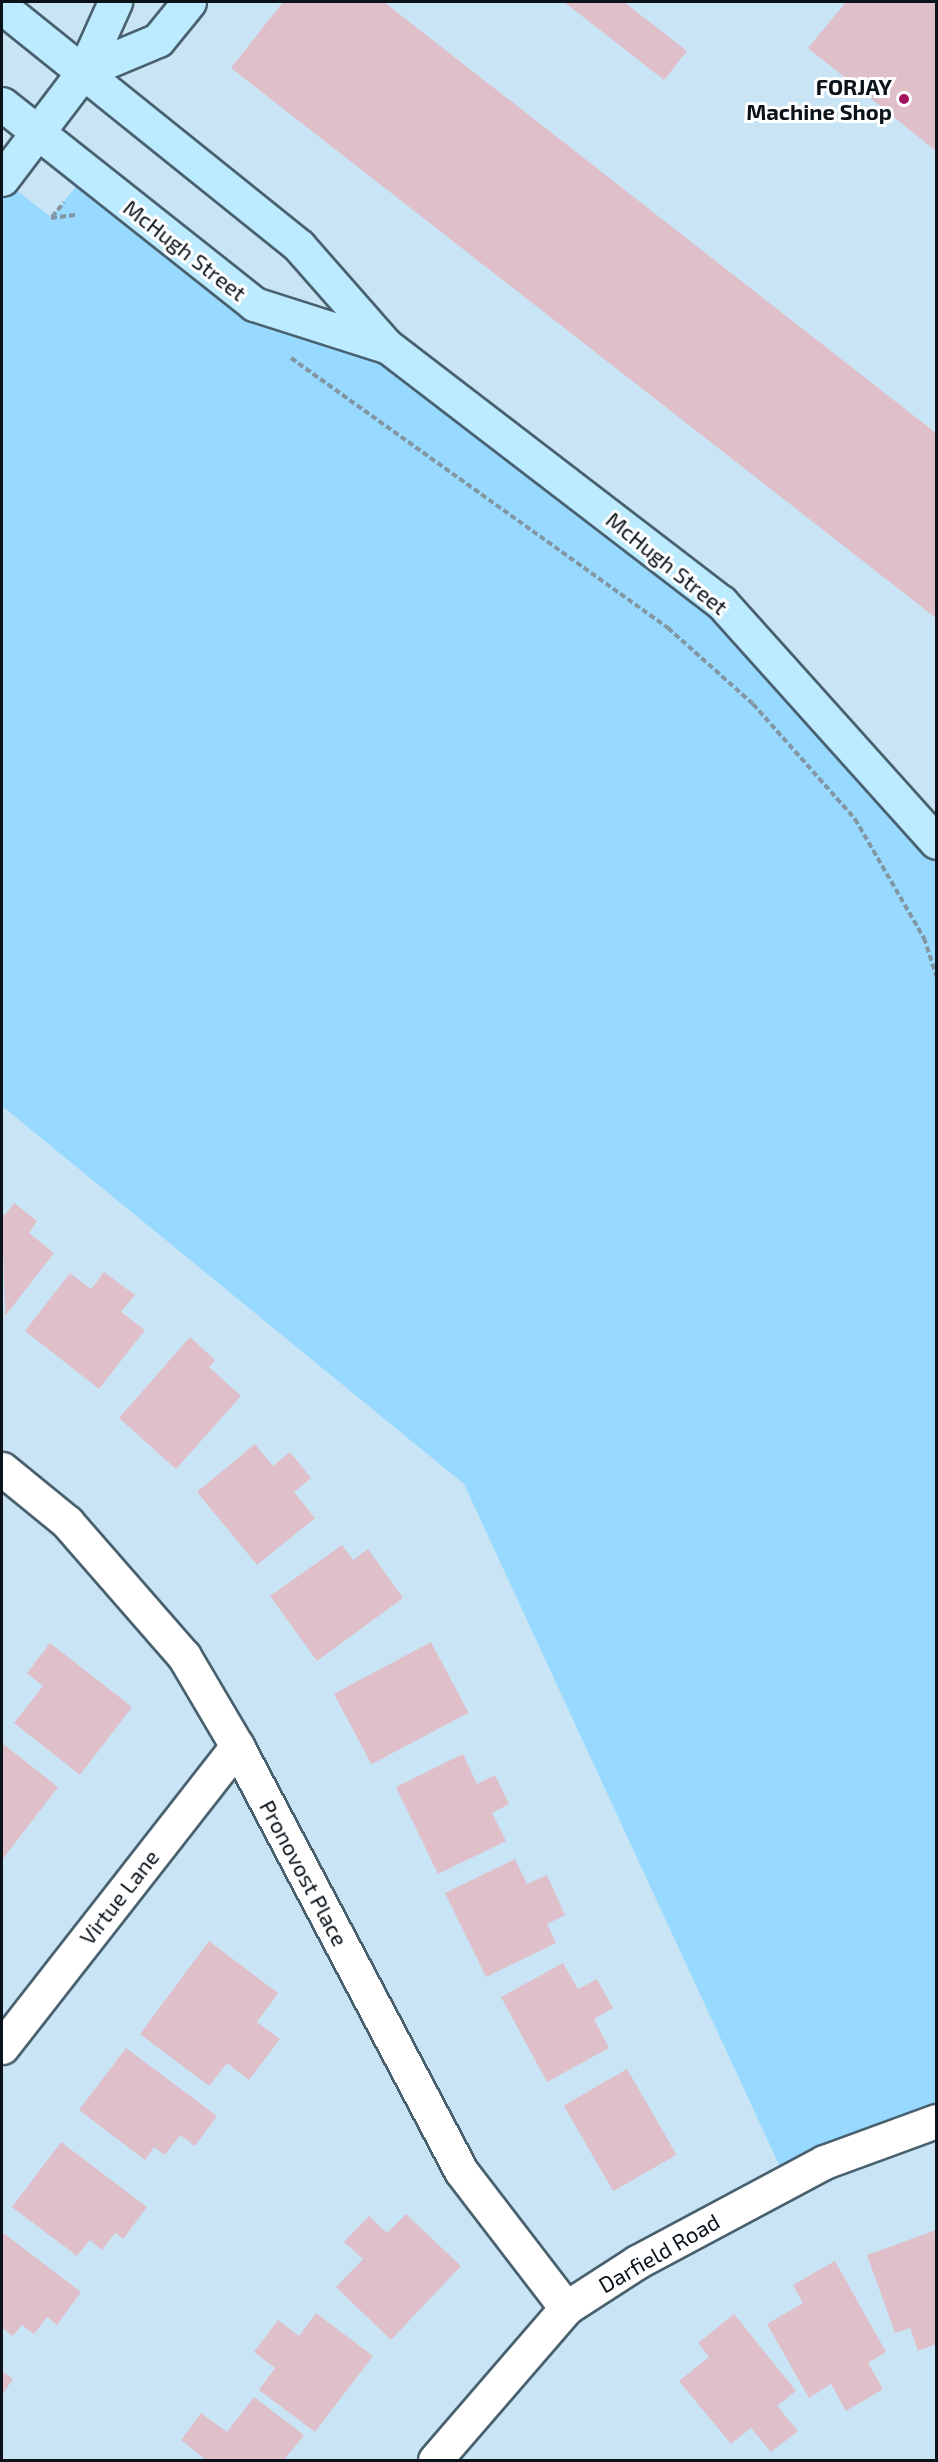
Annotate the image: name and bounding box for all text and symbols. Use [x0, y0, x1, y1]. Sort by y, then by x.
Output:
place label: FORJAY Machine Shop [746, 73, 892, 124]
marker: FORJAY Machine Shop [897, 92, 911, 106]
street label: McHugh Street [118, 194, 252, 306]
street label: McHugh Street [601, 506, 733, 620]
street label: Pronovost Place [254, 1795, 354, 1951]
street label: Virtue Lane [74, 1844, 164, 1950]
street label: Darfield Road [594, 2208, 724, 2298]

